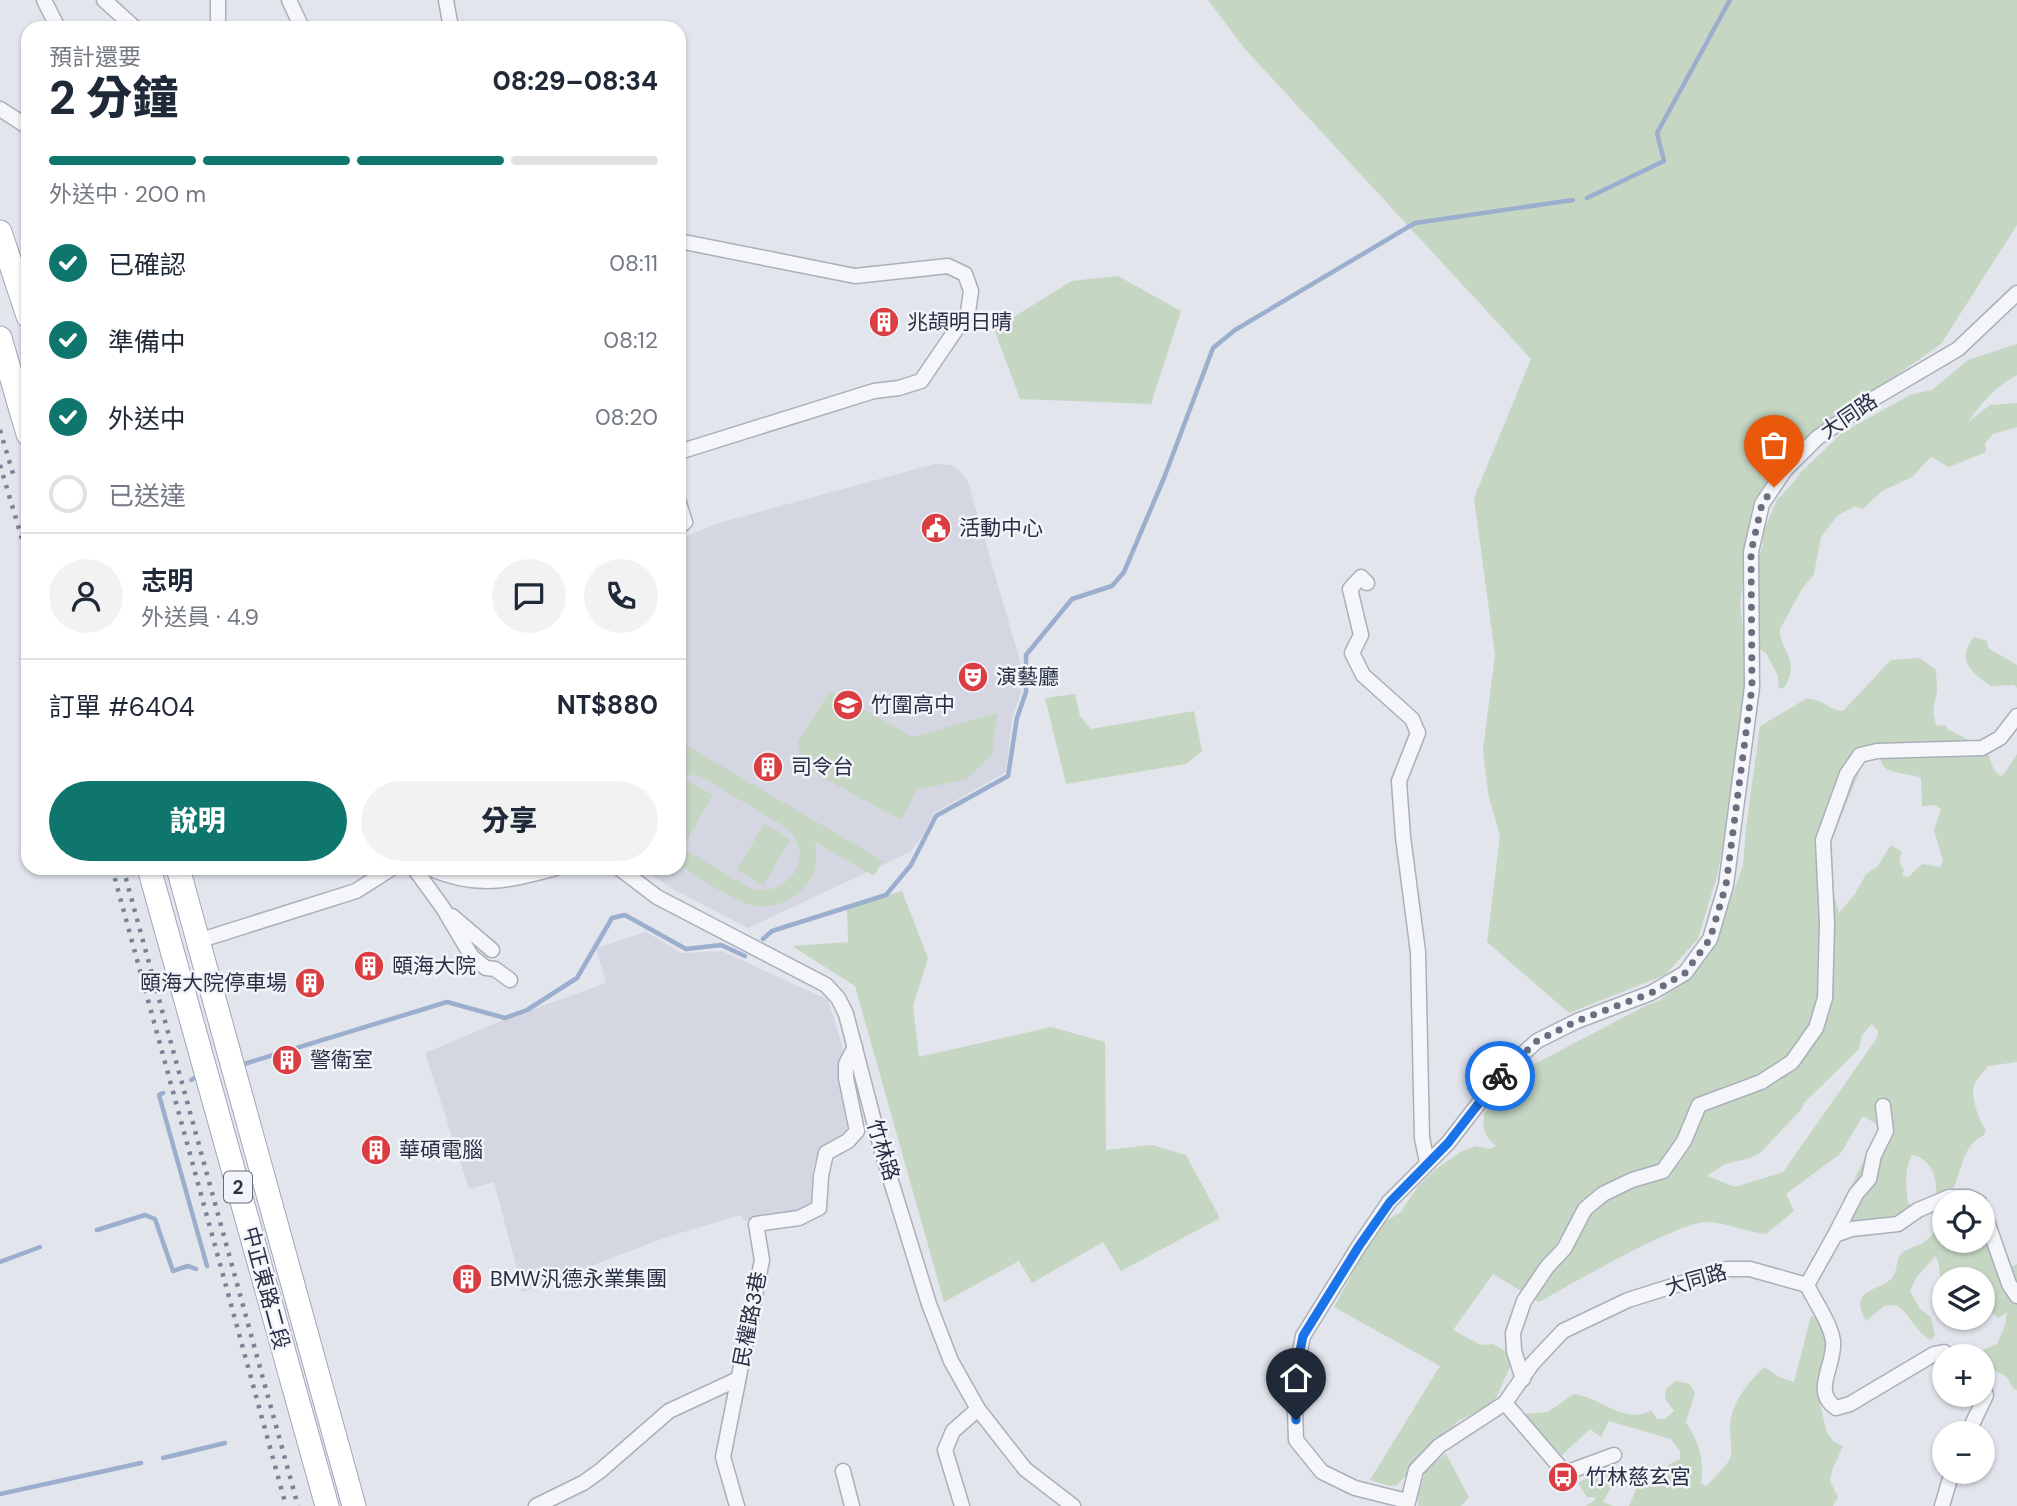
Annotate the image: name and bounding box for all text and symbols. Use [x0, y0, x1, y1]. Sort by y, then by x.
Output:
text: 預計還要 [49, 42, 141, 72]
text: 08:29–08:34 [492, 64, 658, 98]
text: 2 分鐘 [49, 68, 178, 128]
text: 外送中 · 200 m [49, 179, 206, 209]
icon: check [49, 244, 87, 282]
text: 已確認 [108, 248, 186, 282]
text: 08:11 [609, 248, 658, 278]
building icon: 兆頡明日晴 [867, 305, 901, 339]
place label: 兆頡明日晴 [907, 308, 1012, 336]
icon: check [49, 321, 87, 359]
text: 準備中 [108, 325, 186, 359]
text: 08:12 [603, 325, 658, 355]
street label: 大同路 [1815, 387, 1883, 445]
icon: check [49, 398, 87, 436]
text: 外送中 [108, 402, 186, 436]
text: 08:20 [595, 402, 658, 432]
pin [1744, 415, 1804, 487]
icon: bag [1755, 426, 1793, 464]
text: 已送達 [108, 479, 186, 513]
public building icon: 活動中心 [919, 511, 953, 545]
place label: 活動中心 [959, 514, 1043, 542]
button: person [49, 559, 123, 633]
button: chat [492, 559, 566, 633]
button: phone [584, 559, 658, 633]
text: 志明 [141, 564, 193, 598]
text: 外送員 · 4.9 [141, 602, 259, 632]
theatre icon: 演藝廳 [956, 660, 990, 694]
place label: 演藝廳 [996, 663, 1059, 691]
text: NT$880 [557, 688, 658, 722]
school or university icon: 竹圍高中 [831, 688, 865, 722]
text: 訂單 #6404 [49, 690, 195, 724]
place label: 竹圍高中 [871, 691, 955, 719]
building icon: 司令台 [751, 750, 785, 784]
place label: 司令台 [791, 753, 854, 781]
button: 說明 [49, 781, 347, 861]
button: 分享 [361, 781, 658, 861]
building icon: 頤海大院 [352, 949, 386, 983]
place label: 頤海大院 [392, 952, 476, 980]
building icon: 頤海大院停車場 [293, 966, 327, 1000]
place label: 頤海大院停車場 [140, 969, 287, 997]
courier [1465, 1041, 1535, 1111]
building icon: 警衛室 [270, 1043, 304, 1077]
place label: 警衛室 [310, 1046, 373, 1074]
icon: bike [1481, 1057, 1519, 1095]
street label: 竹林路 [860, 1116, 906, 1184]
building icon: 華碩電腦 [359, 1133, 393, 1167]
place label: 華碩電腦 [399, 1136, 483, 1164]
road number: 2 [224, 1172, 252, 1203]
map controls [1932, 1190, 1995, 1484]
button: locate [1932, 1190, 1995, 1253]
street label: 中正東路二段 [236, 1224, 296, 1352]
street label: 大同路 [1662, 1258, 1730, 1302]
building icon: BMW汎德永業集團 [450, 1262, 484, 1296]
place label: BMW汎德永業集團 [490, 1265, 667, 1293]
button: layers [1932, 1267, 1995, 1330]
street label: 民權路3巷 [727, 1269, 773, 1369]
button: + [1932, 1344, 1995, 1407]
pin [1266, 1348, 1326, 1420]
icon: home [1277, 1359, 1315, 1397]
button: − [1932, 1421, 1995, 1484]
bus stop icon: 竹林慈玄宮 [1546, 1460, 1580, 1494]
place label: 竹林慈玄宮 [1586, 1463, 1691, 1491]

